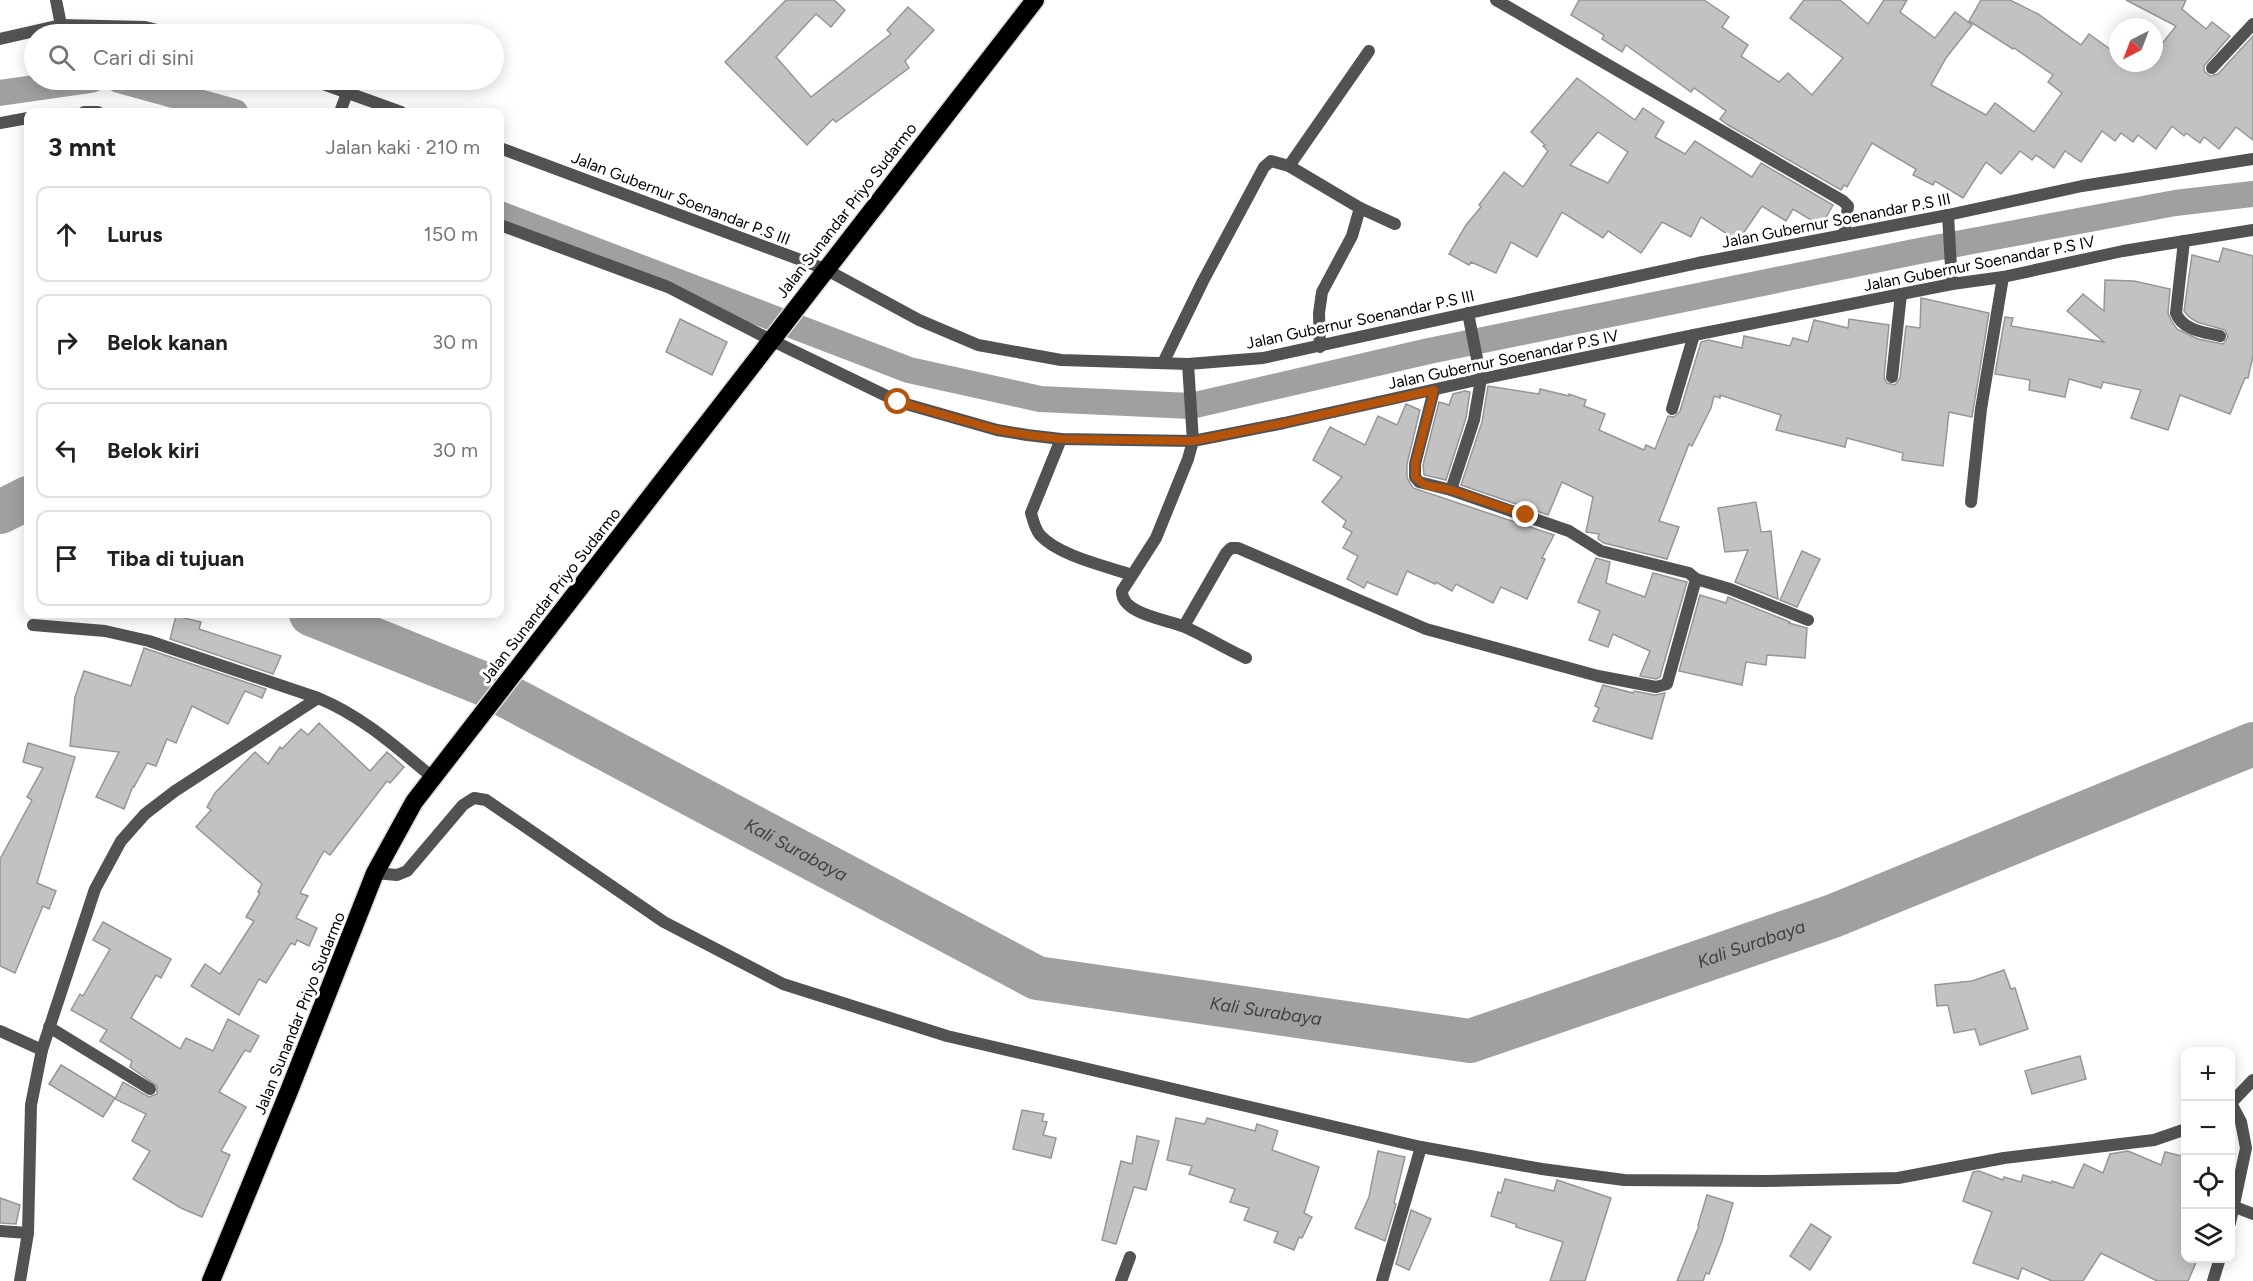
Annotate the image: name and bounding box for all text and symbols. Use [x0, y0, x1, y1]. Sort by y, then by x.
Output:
north arrow [2109, 18, 2163, 72]
search box [24, 24, 504, 90]
icon: search [45, 41, 78, 74]
text: Cari di sini [93, 44, 194, 71]
street label: Jalan Sunandar Priyo Sudarmo [772, 119, 921, 302]
text: 3 mnt [48, 131, 117, 163]
text: Jalan kaki · 210 m [326, 135, 480, 159]
street label: Jalan Gubernur Soenandar P.S III [569, 148, 793, 249]
street label: Jalan Gubernur Soenandar P.S III [1720, 189, 1952, 252]
icon: ahead [50, 218, 83, 251]
text: Lurus [107, 221, 162, 248]
text: 150 m [423, 222, 478, 246]
street label: Jalan Gubernur Soenandar P.S IV [1862, 232, 2096, 295]
street label: Jalan Gubernur Soenandar P.S III [1244, 286, 1476, 353]
icon: right [50, 326, 83, 359]
street label: Jalan Gubernur Soenandar P.S IV [1386, 326, 1620, 393]
text: Belok kanan [107, 329, 228, 356]
text: 30 m [432, 330, 478, 354]
route start [884, 388, 910, 414]
icon: left [50, 434, 83, 467]
text: Belok kiri [107, 437, 200, 464]
text: 30 m [432, 438, 478, 462]
route end [1512, 501, 1538, 527]
street label: Jalan Sunandar Priyo Sudarmo [476, 504, 625, 687]
icon: arrive [50, 542, 83, 575]
text: Tiba di tujuan [107, 545, 244, 572]
water label: Kali Surabaya [741, 814, 851, 886]
street label: Jalan Sunandar Priyo Sudarmo [250, 909, 349, 1117]
water label: Kali Surabaya [1694, 915, 1809, 973]
water label: Kali Surabaya [1208, 992, 1324, 1030]
map controls [2181, 1047, 2235, 1263]
button: + [2181, 1047, 2235, 1101]
button: − [2181, 1101, 2235, 1155]
button: locate [2181, 1155, 2235, 1209]
button: layers [2181, 1209, 2235, 1263]

